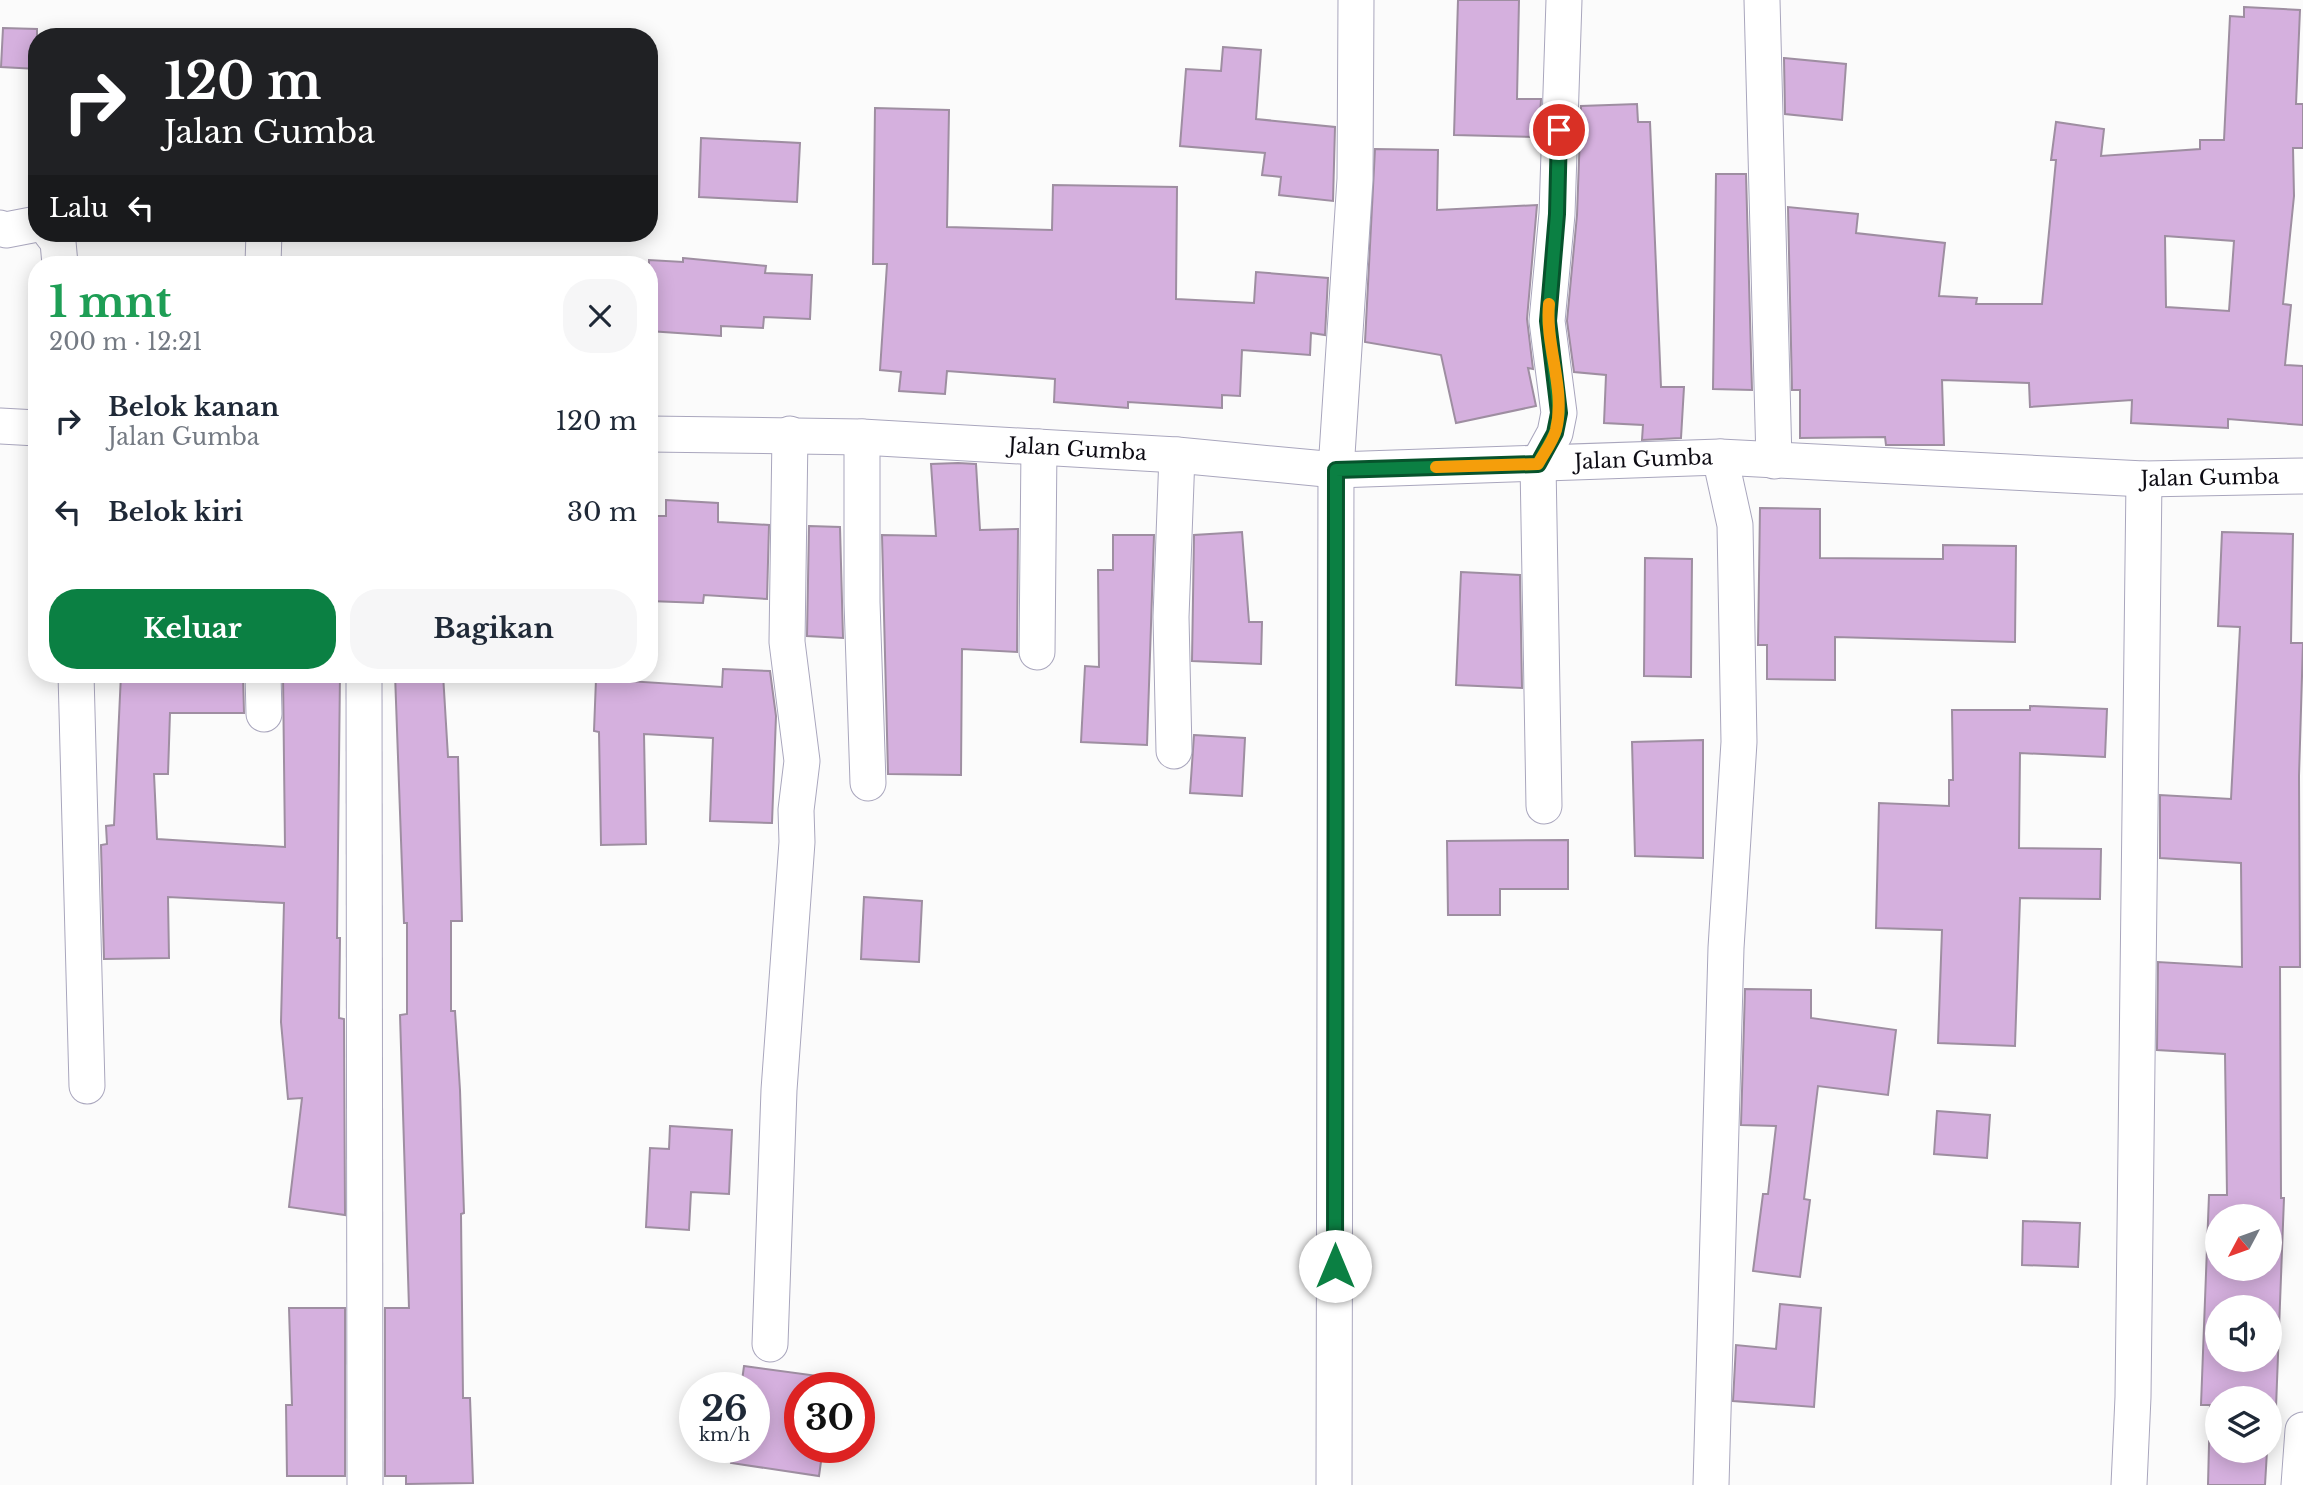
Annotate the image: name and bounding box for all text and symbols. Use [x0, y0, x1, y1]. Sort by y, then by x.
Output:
text: 120 m [164, 51, 322, 112]
icon: right [49, 56, 140, 147]
pin [1529, 100, 1589, 160]
icon: arrive [1540, 111, 1578, 149]
text: Jalan Gumba [164, 112, 375, 152]
icon: left [122, 189, 160, 227]
text: Lalu [49, 192, 108, 224]
text: 1 mnt [49, 276, 172, 328]
button: close [563, 279, 637, 353]
text: 200 m · 12:21 [49, 328, 202, 356]
text: Belok kanan [108, 391, 279, 423]
icon: right [49, 402, 87, 440]
text: 120 m [555, 405, 637, 437]
text: Jalan Gumba [108, 423, 260, 451]
street label: Jalan Gumba [1005, 432, 1148, 466]
street label: Jalan Gumba [1571, 444, 1714, 475]
street label: Jalan Gumba [2137, 463, 2280, 492]
icon: left [49, 493, 87, 531]
text: Belok kiri [108, 496, 243, 528]
text: 30 m [567, 496, 637, 528]
button: Keluar [49, 589, 336, 669]
button: Bagikan [350, 589, 637, 669]
north arrow [2205, 1204, 2282, 1281]
map controls [2205, 1204, 2282, 1463]
position arrow [1298, 1229, 1372, 1303]
button: sound [2205, 1295, 2282, 1372]
speed limit sign: 30 [784, 1372, 875, 1463]
button: layers [2205, 1386, 2282, 1463]
text: 26 [701, 1387, 748, 1430]
text: km/h [699, 1424, 750, 1446]

